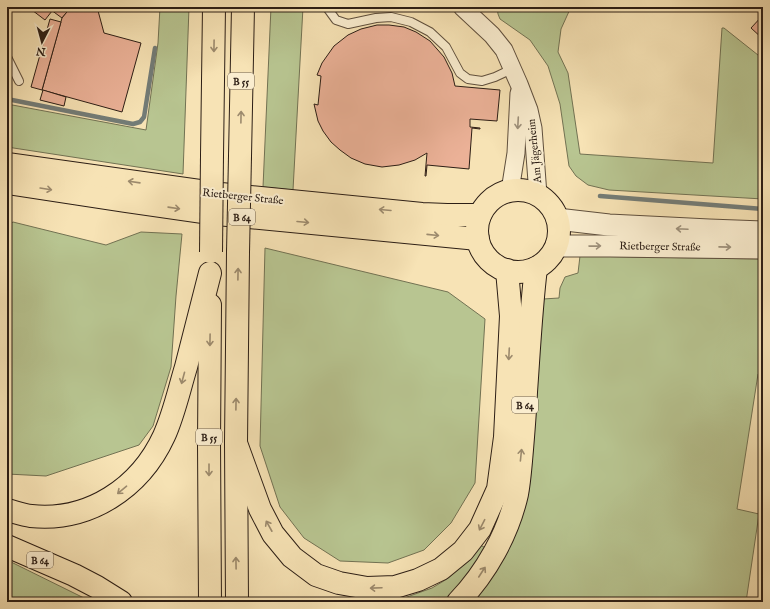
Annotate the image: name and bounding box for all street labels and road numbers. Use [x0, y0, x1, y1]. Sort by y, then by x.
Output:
road number: B 55 [228, 73, 254, 89]
street label: Am Jägerheim [525, 118, 545, 185]
street label: Rietberger Straße [202, 186, 284, 208]
road number: B 64 [229, 209, 255, 225]
street label: Rietberger Straße [619, 239, 701, 255]
road number: B 64 [512, 397, 538, 413]
road number: B 55 [196, 429, 222, 445]
road number: B 64 [27, 552, 53, 568]

